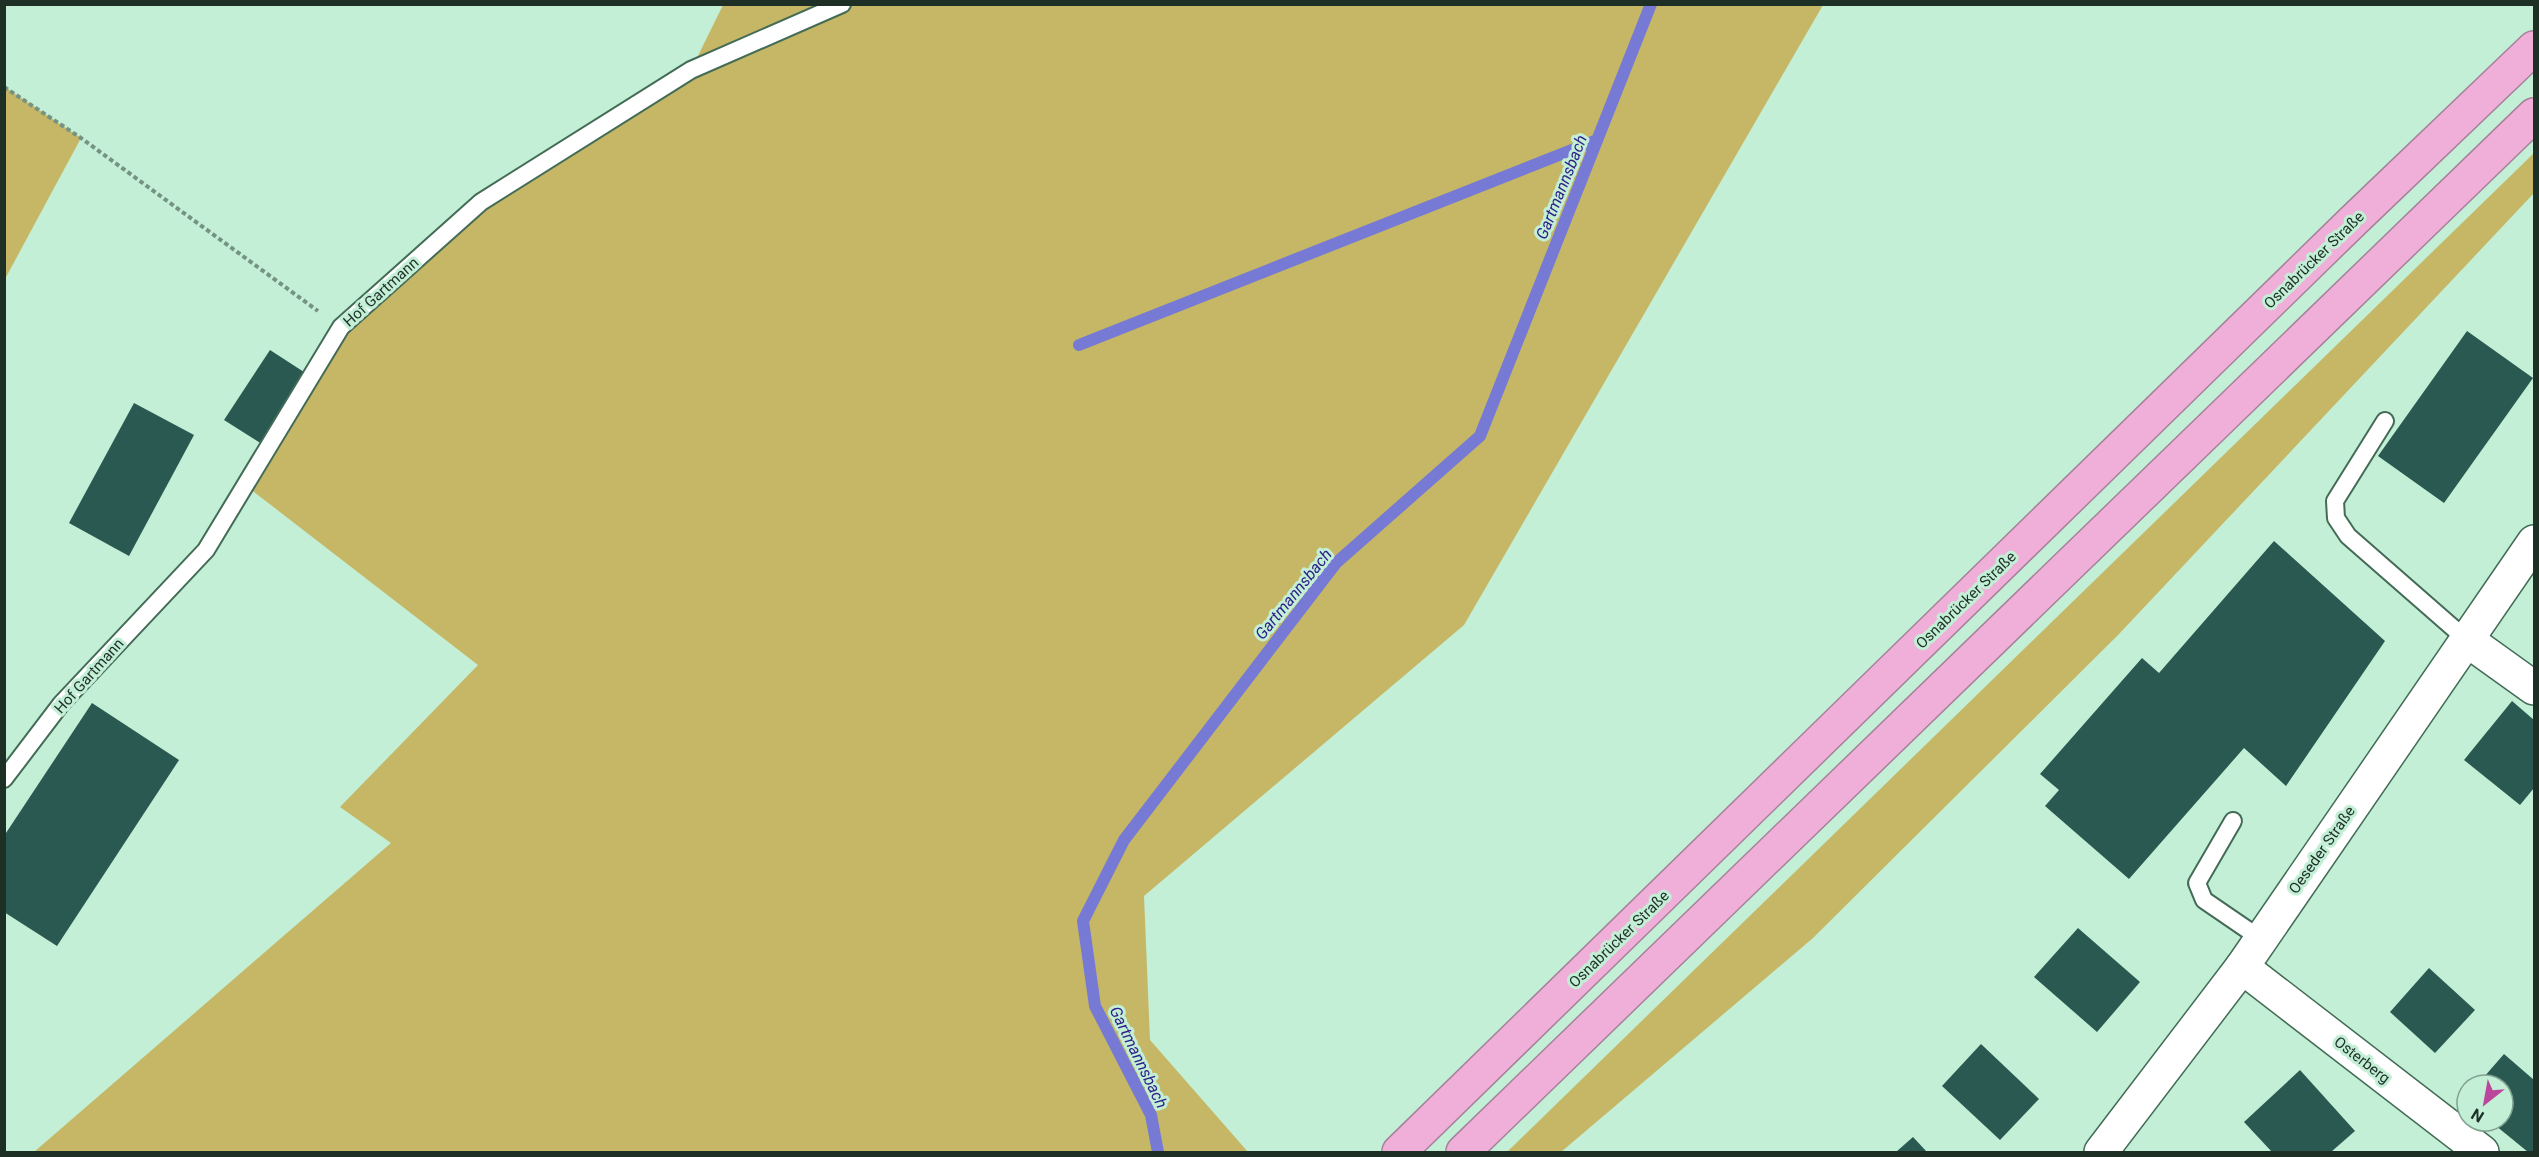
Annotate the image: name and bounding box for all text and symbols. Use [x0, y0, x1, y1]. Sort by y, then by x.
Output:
water label: Gartmannsbach [1532, 132, 1591, 242]
street label: Osnabrücker Straße [2260, 208, 2368, 312]
street label: Hof Gartmann [340, 254, 422, 330]
water label: Gartmannsbach [1251, 545, 1336, 643]
street label: Osnabrücker Straße [1912, 548, 2020, 652]
street label: Hof Gartmann [51, 635, 127, 717]
street label: Oeseder Straße [2285, 803, 2359, 897]
street label: Osnabrücker Straße [1565, 887, 1673, 991]
water label: Gartmannsbach [1106, 1003, 1171, 1111]
street label: Osterberg [2331, 1033, 2393, 1087]
north arrow [2455, 1073, 2515, 1133]
text: N [2468, 1104, 2487, 1126]

